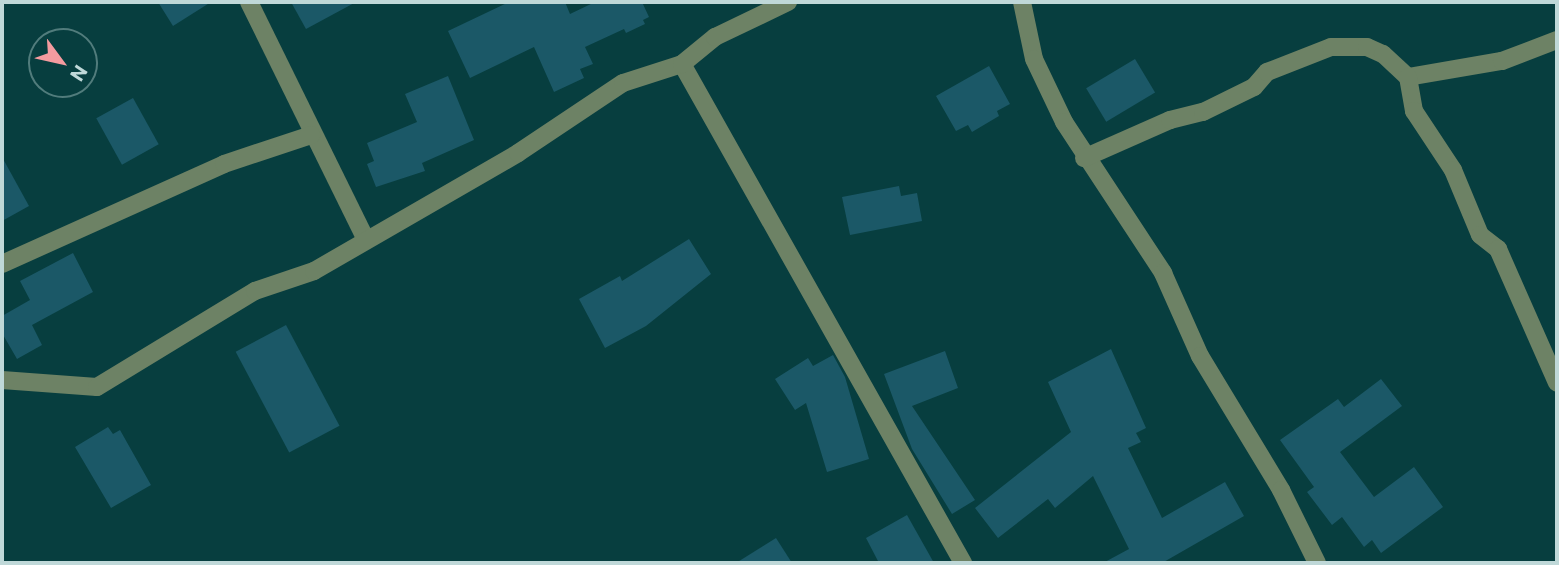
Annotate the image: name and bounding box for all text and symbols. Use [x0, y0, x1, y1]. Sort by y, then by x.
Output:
north arrow [28, 28, 98, 98]
text: N [66, 61, 93, 86]

